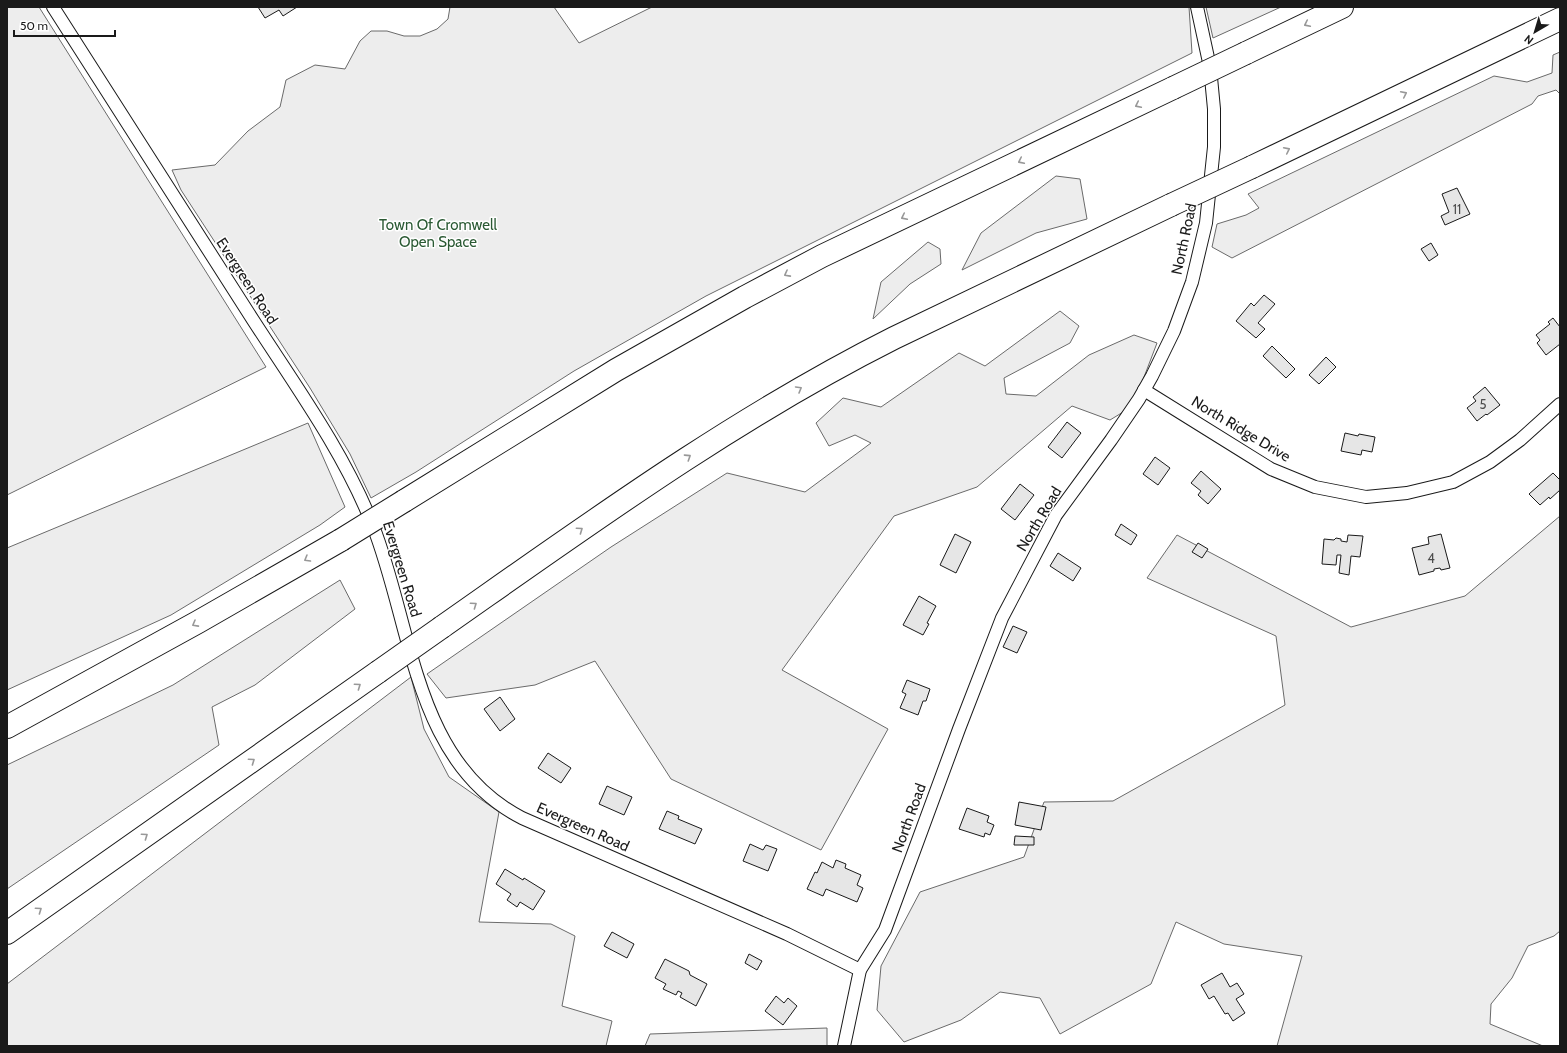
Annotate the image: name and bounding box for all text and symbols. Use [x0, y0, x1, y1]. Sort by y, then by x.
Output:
scale bar [14, 12, 115, 38]
north arrow [1515, 12, 1555, 52]
text: 50 m [20, 18, 48, 33]
one-way arrow [1303, 19, 1311, 27]
text: N [1521, 32, 1536, 48]
one-way arrow [1400, 91, 1407, 99]
one-way arrow [1135, 100, 1142, 108]
one-way arrow [1282, 147, 1290, 155]
one-way arrow [1018, 156, 1025, 164]
house number: 11 [1453, 201, 1461, 217]
street label: North Road [1168, 202, 1200, 276]
one-way arrow [900, 212, 908, 220]
park label: Town Of Cromwell Open Space [379, 216, 497, 251]
street label: Evergreen Road [212, 234, 282, 328]
one-way arrow [784, 269, 791, 277]
one-way arrow [795, 386, 802, 393]
street label: North Ridge Drive [1188, 392, 1294, 466]
house number: 5 [1479, 396, 1487, 412]
one-way arrow [684, 454, 691, 461]
street label: North Road [1013, 483, 1065, 555]
street label: Evergreen Road [379, 519, 425, 619]
one-way arrow [576, 527, 583, 535]
house number: 4 [1427, 550, 1435, 566]
one-way arrow [304, 555, 311, 562]
one-way arrow [470, 602, 477, 609]
one-way arrow [192, 620, 199, 627]
one-way arrow [354, 683, 361, 691]
one-way arrow [247, 759, 254, 766]
street label: North Road [888, 781, 930, 855]
street label: Evergreen Road [534, 799, 632, 855]
one-way arrow [141, 834, 148, 841]
one-way arrow [35, 907, 42, 915]

